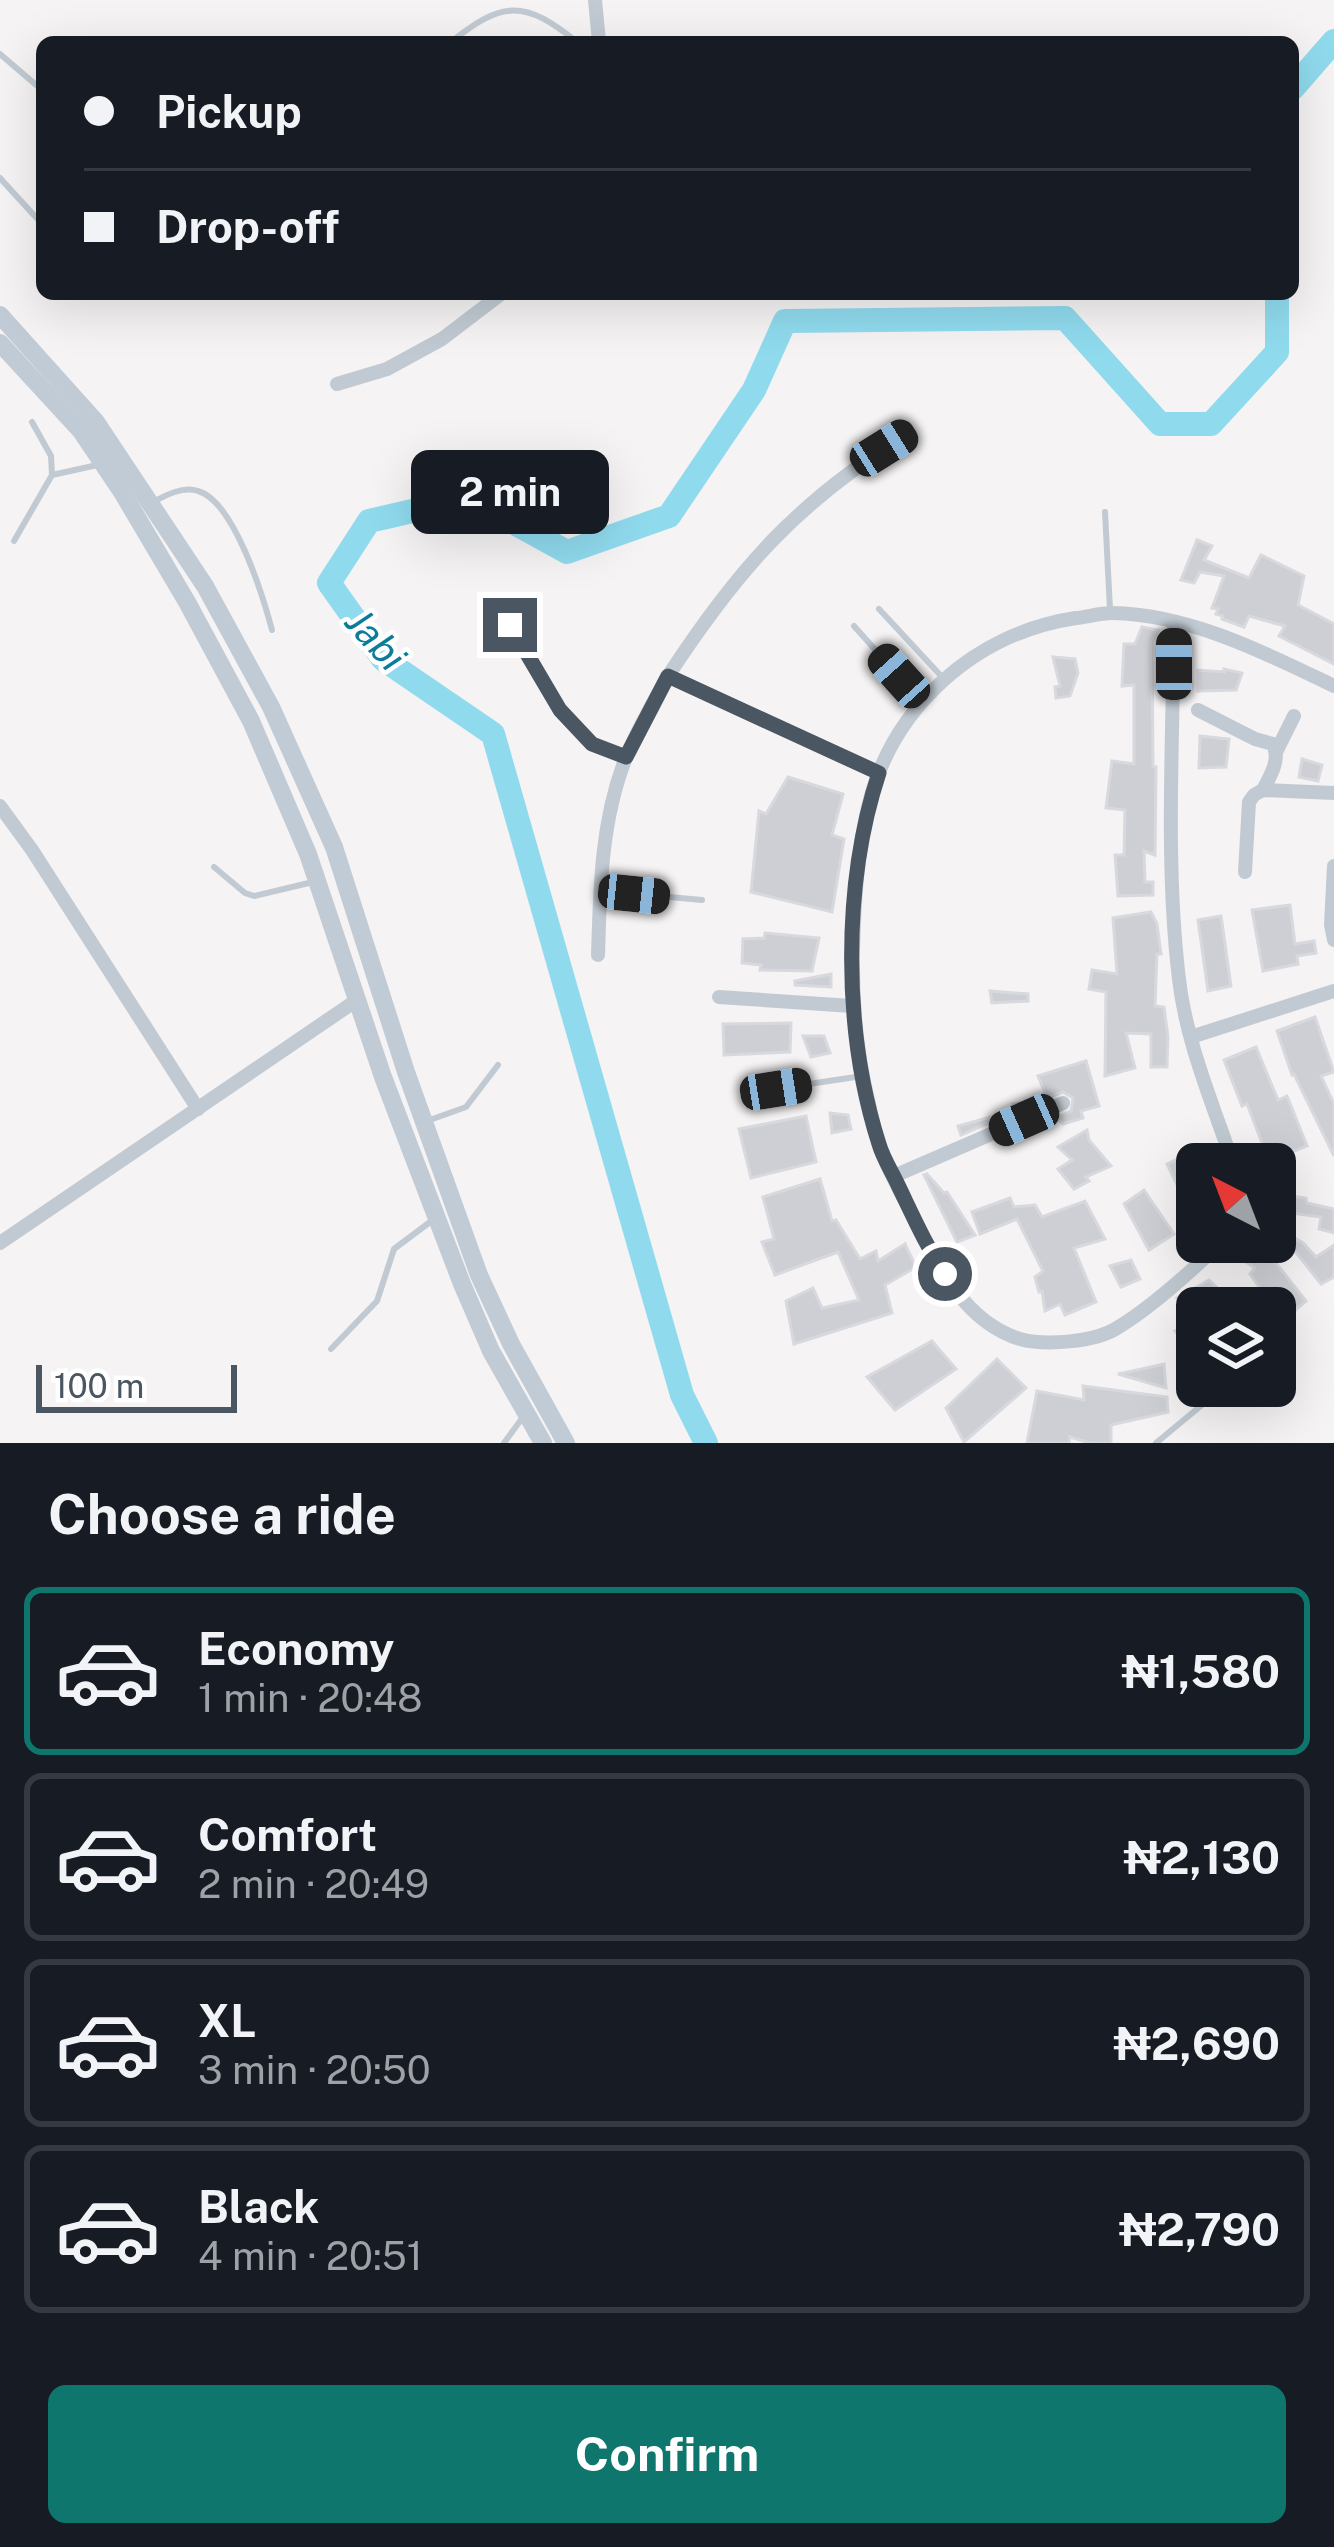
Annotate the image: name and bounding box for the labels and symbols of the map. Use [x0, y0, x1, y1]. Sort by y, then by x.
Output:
car [844, 414, 924, 482]
callout: 2 min [411, 451, 609, 535]
water label: Jabi [336, 598, 416, 680]
route end [483, 598, 537, 652]
car [1156, 628, 1192, 700]
car [862, 637, 936, 715]
car [596, 872, 672, 916]
car [738, 1066, 814, 1112]
car [984, 1089, 1064, 1151]
north arrow [1176, 1143, 1296, 1263]
route start [918, 1247, 972, 1301]
scale bar [36, 1359, 237, 1412]

